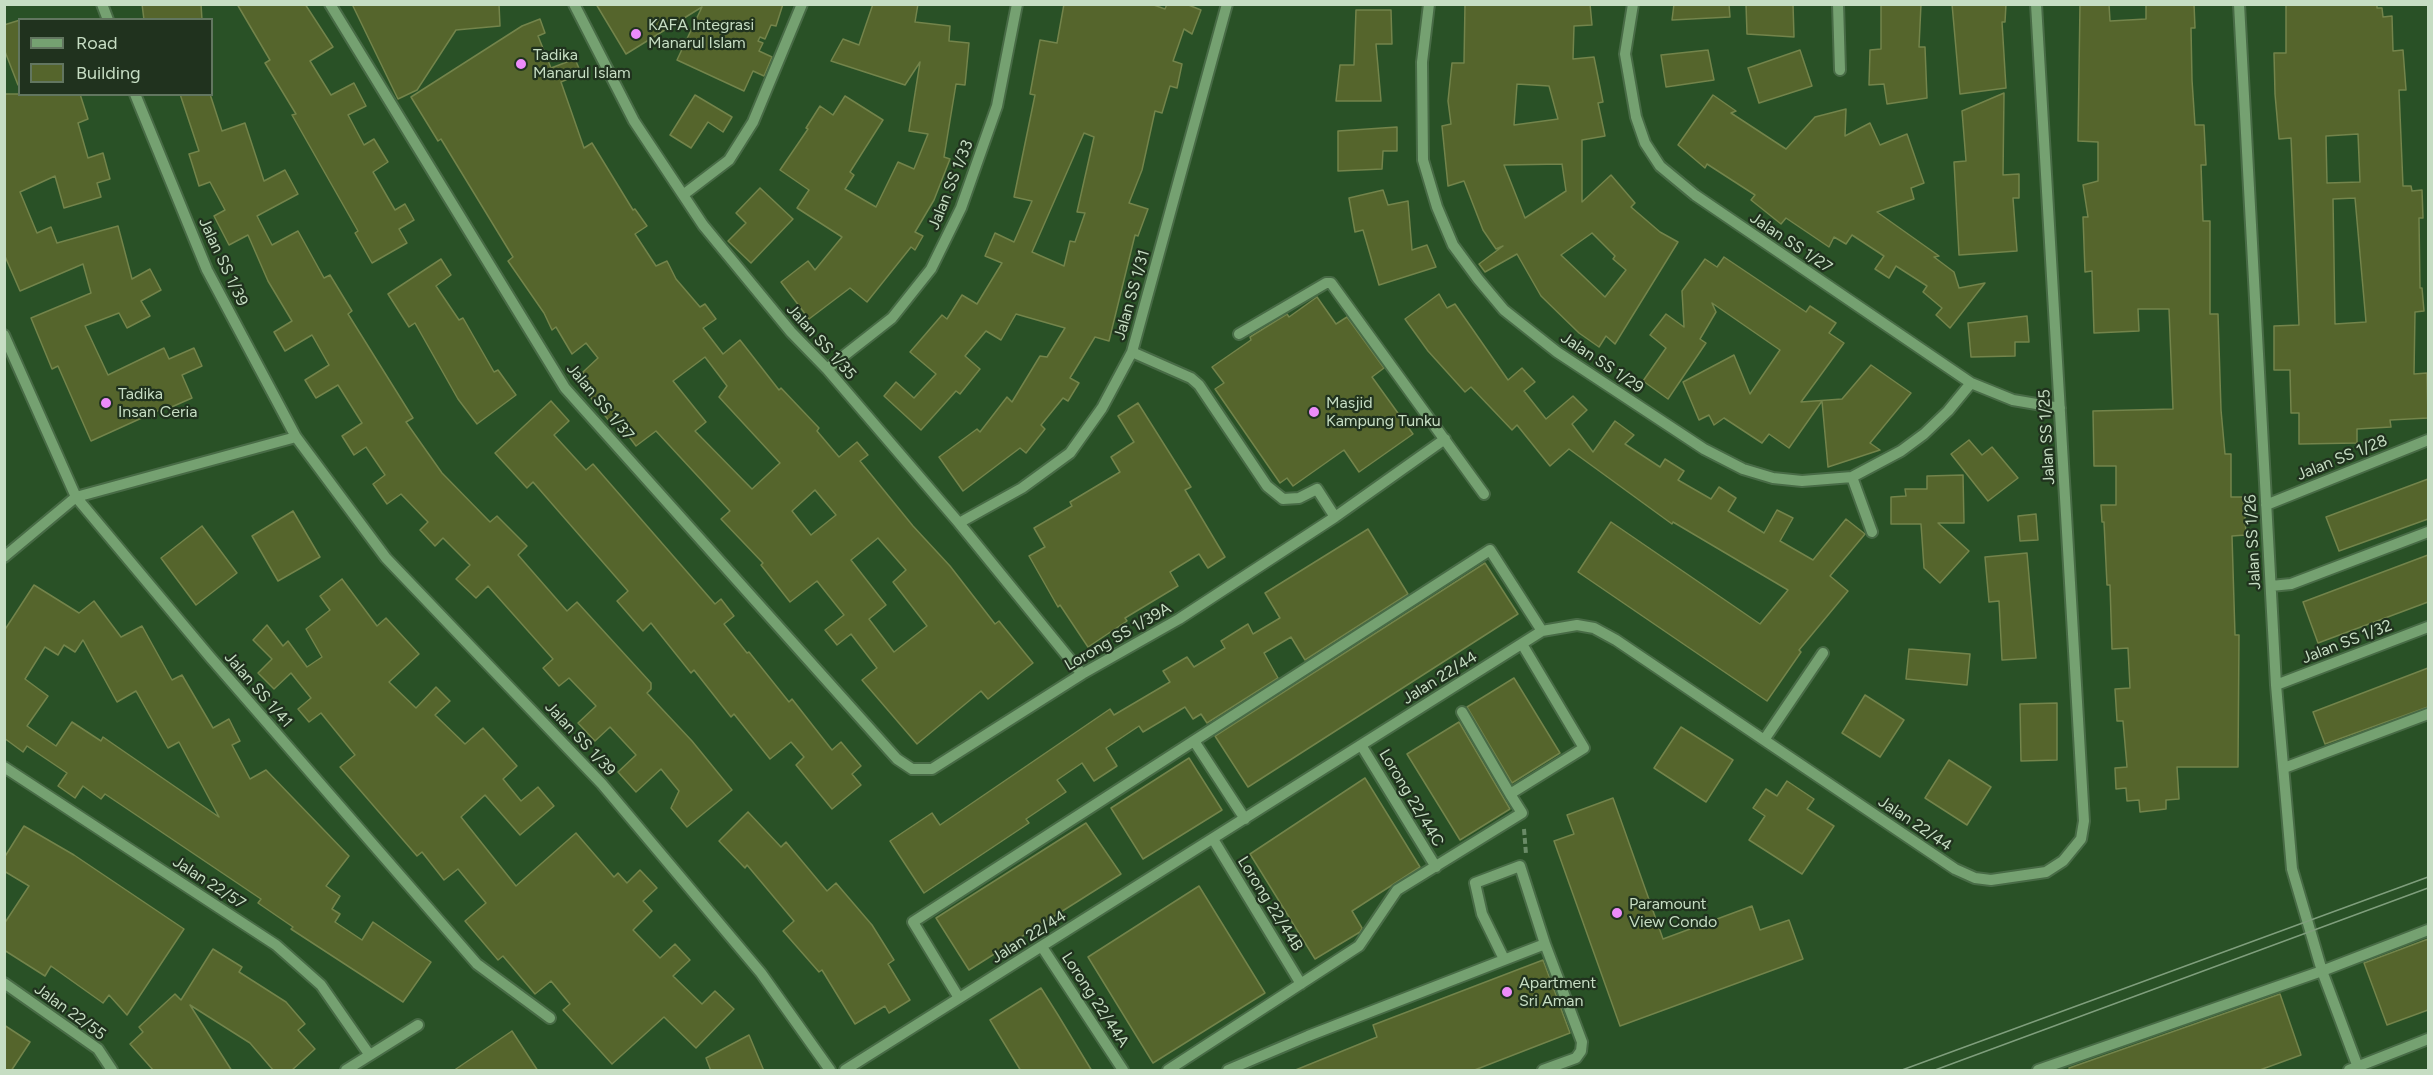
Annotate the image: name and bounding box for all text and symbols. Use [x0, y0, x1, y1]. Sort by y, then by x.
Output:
place label: KAFA Integrasi Manarul Islam [648, 15, 754, 53]
legend [18, 18, 213, 96]
marker: KAFA Integrasi Manarul Islam [629, 27, 643, 41]
text: Road [76, 32, 117, 54]
place label: Tadika Manarul Islam [533, 45, 631, 83]
marker: Tadika Manarul Islam [514, 57, 528, 71]
text: Building [76, 62, 141, 84]
street label: Jalan SS 1/33 [924, 137, 978, 233]
street label: Jalan SS 1/27 [1746, 208, 1836, 278]
street label: Jalan SS 1/39 [194, 215, 252, 309]
street label: Jalan SS 1/31 [1110, 248, 1154, 342]
street label: Jalan SS 1/35 [782, 300, 860, 384]
street label: Jalan SS 1/29 [1557, 328, 1647, 398]
street label: Jalan SS 1/37 [562, 360, 638, 444]
place label: Tadika Insan Ceria [118, 384, 197, 422]
street label: Jalan SS 1/25 [2035, 389, 2059, 485]
place label: Masjid Kampung Tunku [1326, 393, 1441, 431]
marker: Tadika Insan Ceria [99, 396, 113, 410]
marker: Masjid Kampung Tunku [1307, 405, 1321, 419]
street label: Jalan SS 1/28 [2294, 431, 2390, 485]
street label: Jalan SS 1/26 [2241, 494, 2265, 590]
street label: Lorong SS 1/39A [1061, 599, 1175, 675]
street label: Jalan SS 1/32 [2299, 616, 2395, 668]
street label: Jalan 22/44 [1399, 647, 1481, 709]
street label: Jalan SS 1/41 [220, 648, 296, 732]
street label: Jalan SS 1/39 [541, 698, 619, 780]
street label: Lorong 22/44C [1374, 746, 1448, 850]
street label: Jalan 22/44 [1874, 792, 1956, 856]
street label: Jalan 22/57 [169, 852, 249, 914]
street label: Lorong 22/44B [1233, 853, 1307, 955]
place label: Paramount View Condo [1629, 894, 1717, 932]
street label: Jalan 22/44 [988, 906, 1070, 968]
marker: Paramount View Condo [1610, 906, 1624, 920]
street label: Lorong 22/44A [1057, 949, 1133, 1051]
place label: Apartment Sri Aman [1519, 973, 1596, 1011]
street label: Jalan 22/55 [31, 980, 109, 1044]
marker: Apartment Sri Aman [1500, 985, 1514, 999]

